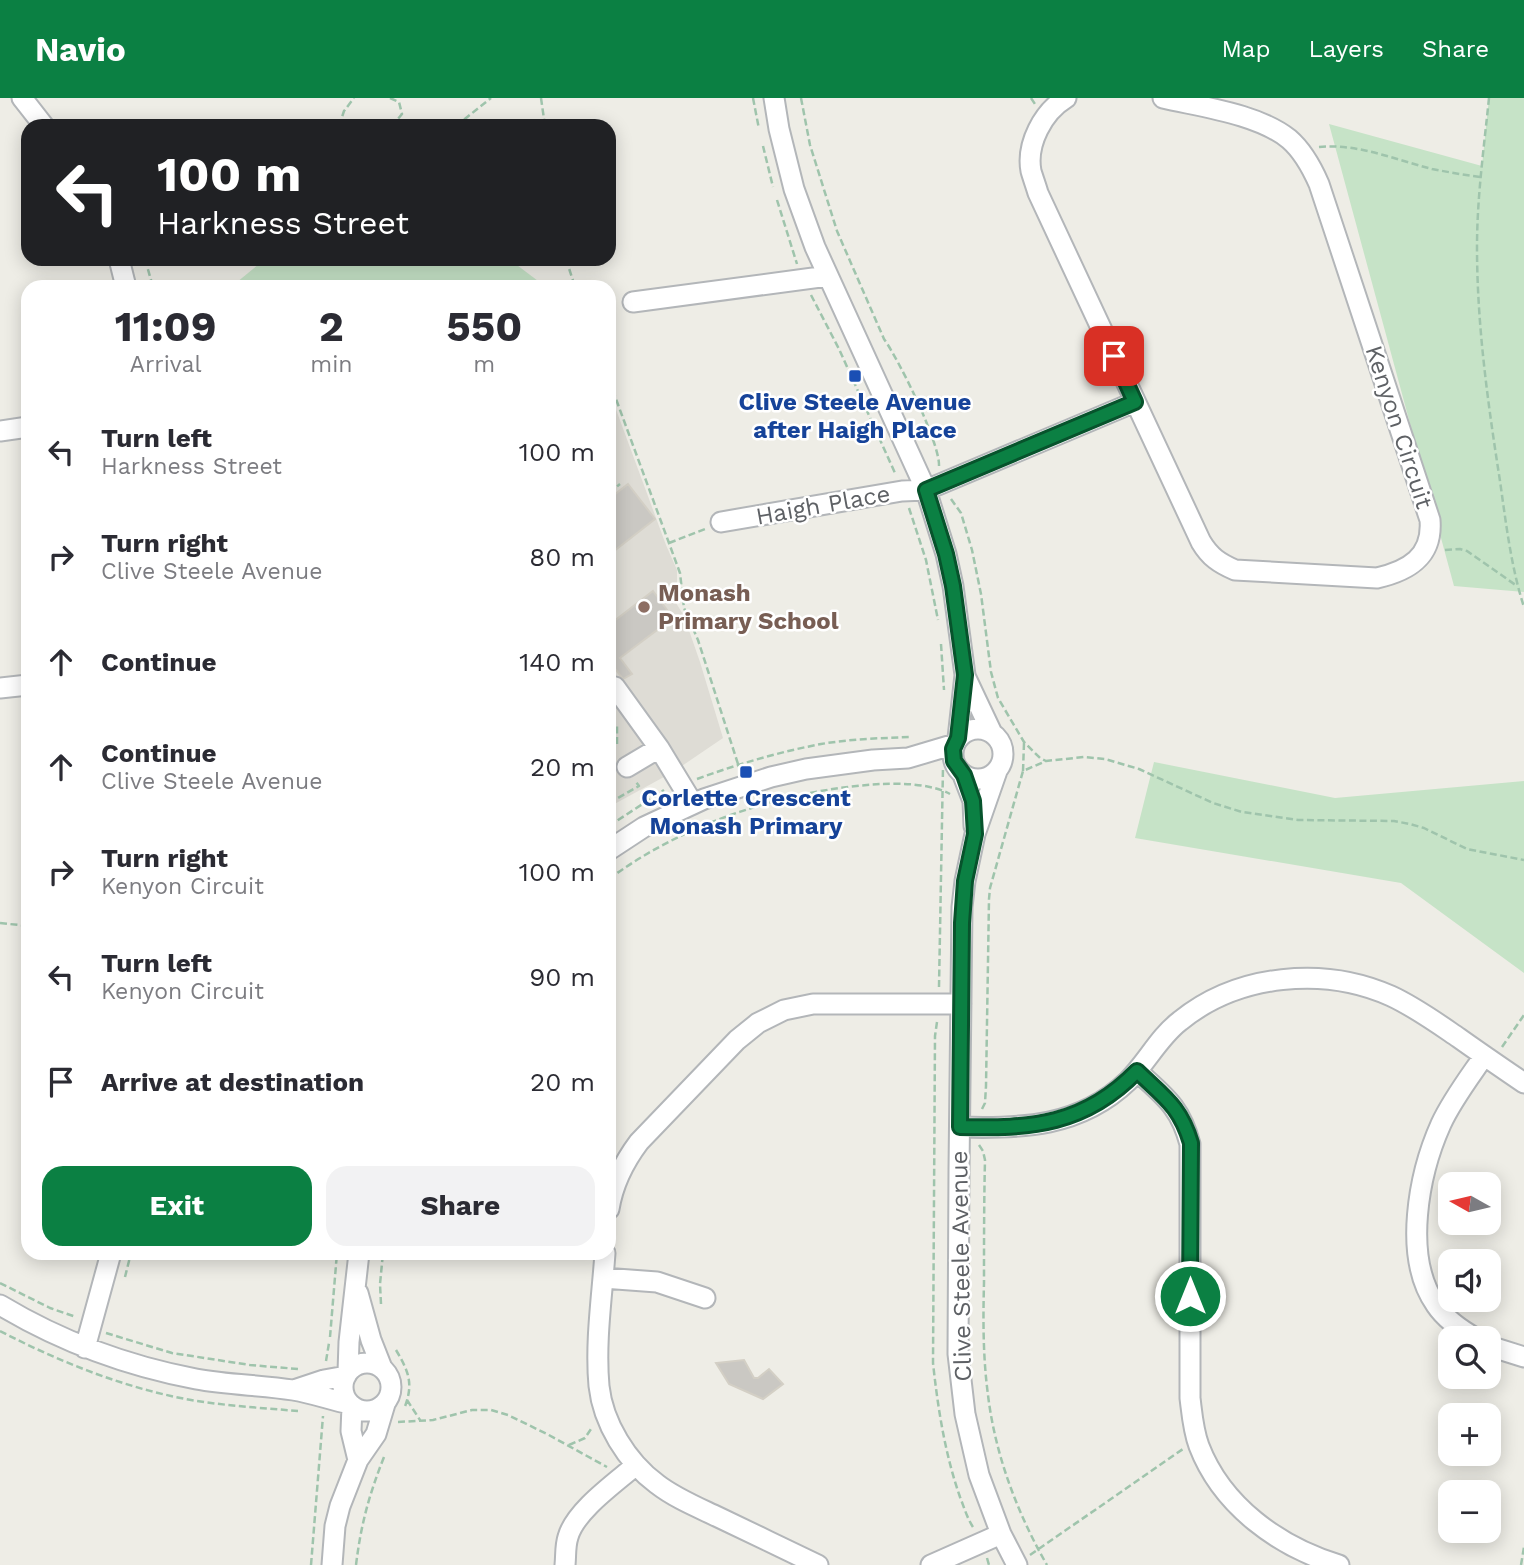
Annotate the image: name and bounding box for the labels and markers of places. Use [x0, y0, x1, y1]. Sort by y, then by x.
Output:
pin [1084, 326, 1144, 386]
marker: Clive Steele Avenue after Haigh Place [847, 368, 863, 384]
place label: Clive Steele Avenue after Haigh Place [739, 388, 972, 444]
place label: Monash Primary School [658, 579, 839, 635]
marker: Monash Primary School [636, 599, 652, 615]
marker: Corlette Crescent Monash Primary [738, 764, 754, 780]
place label: Corlette Crescent Monash Primary [641, 784, 851, 840]

